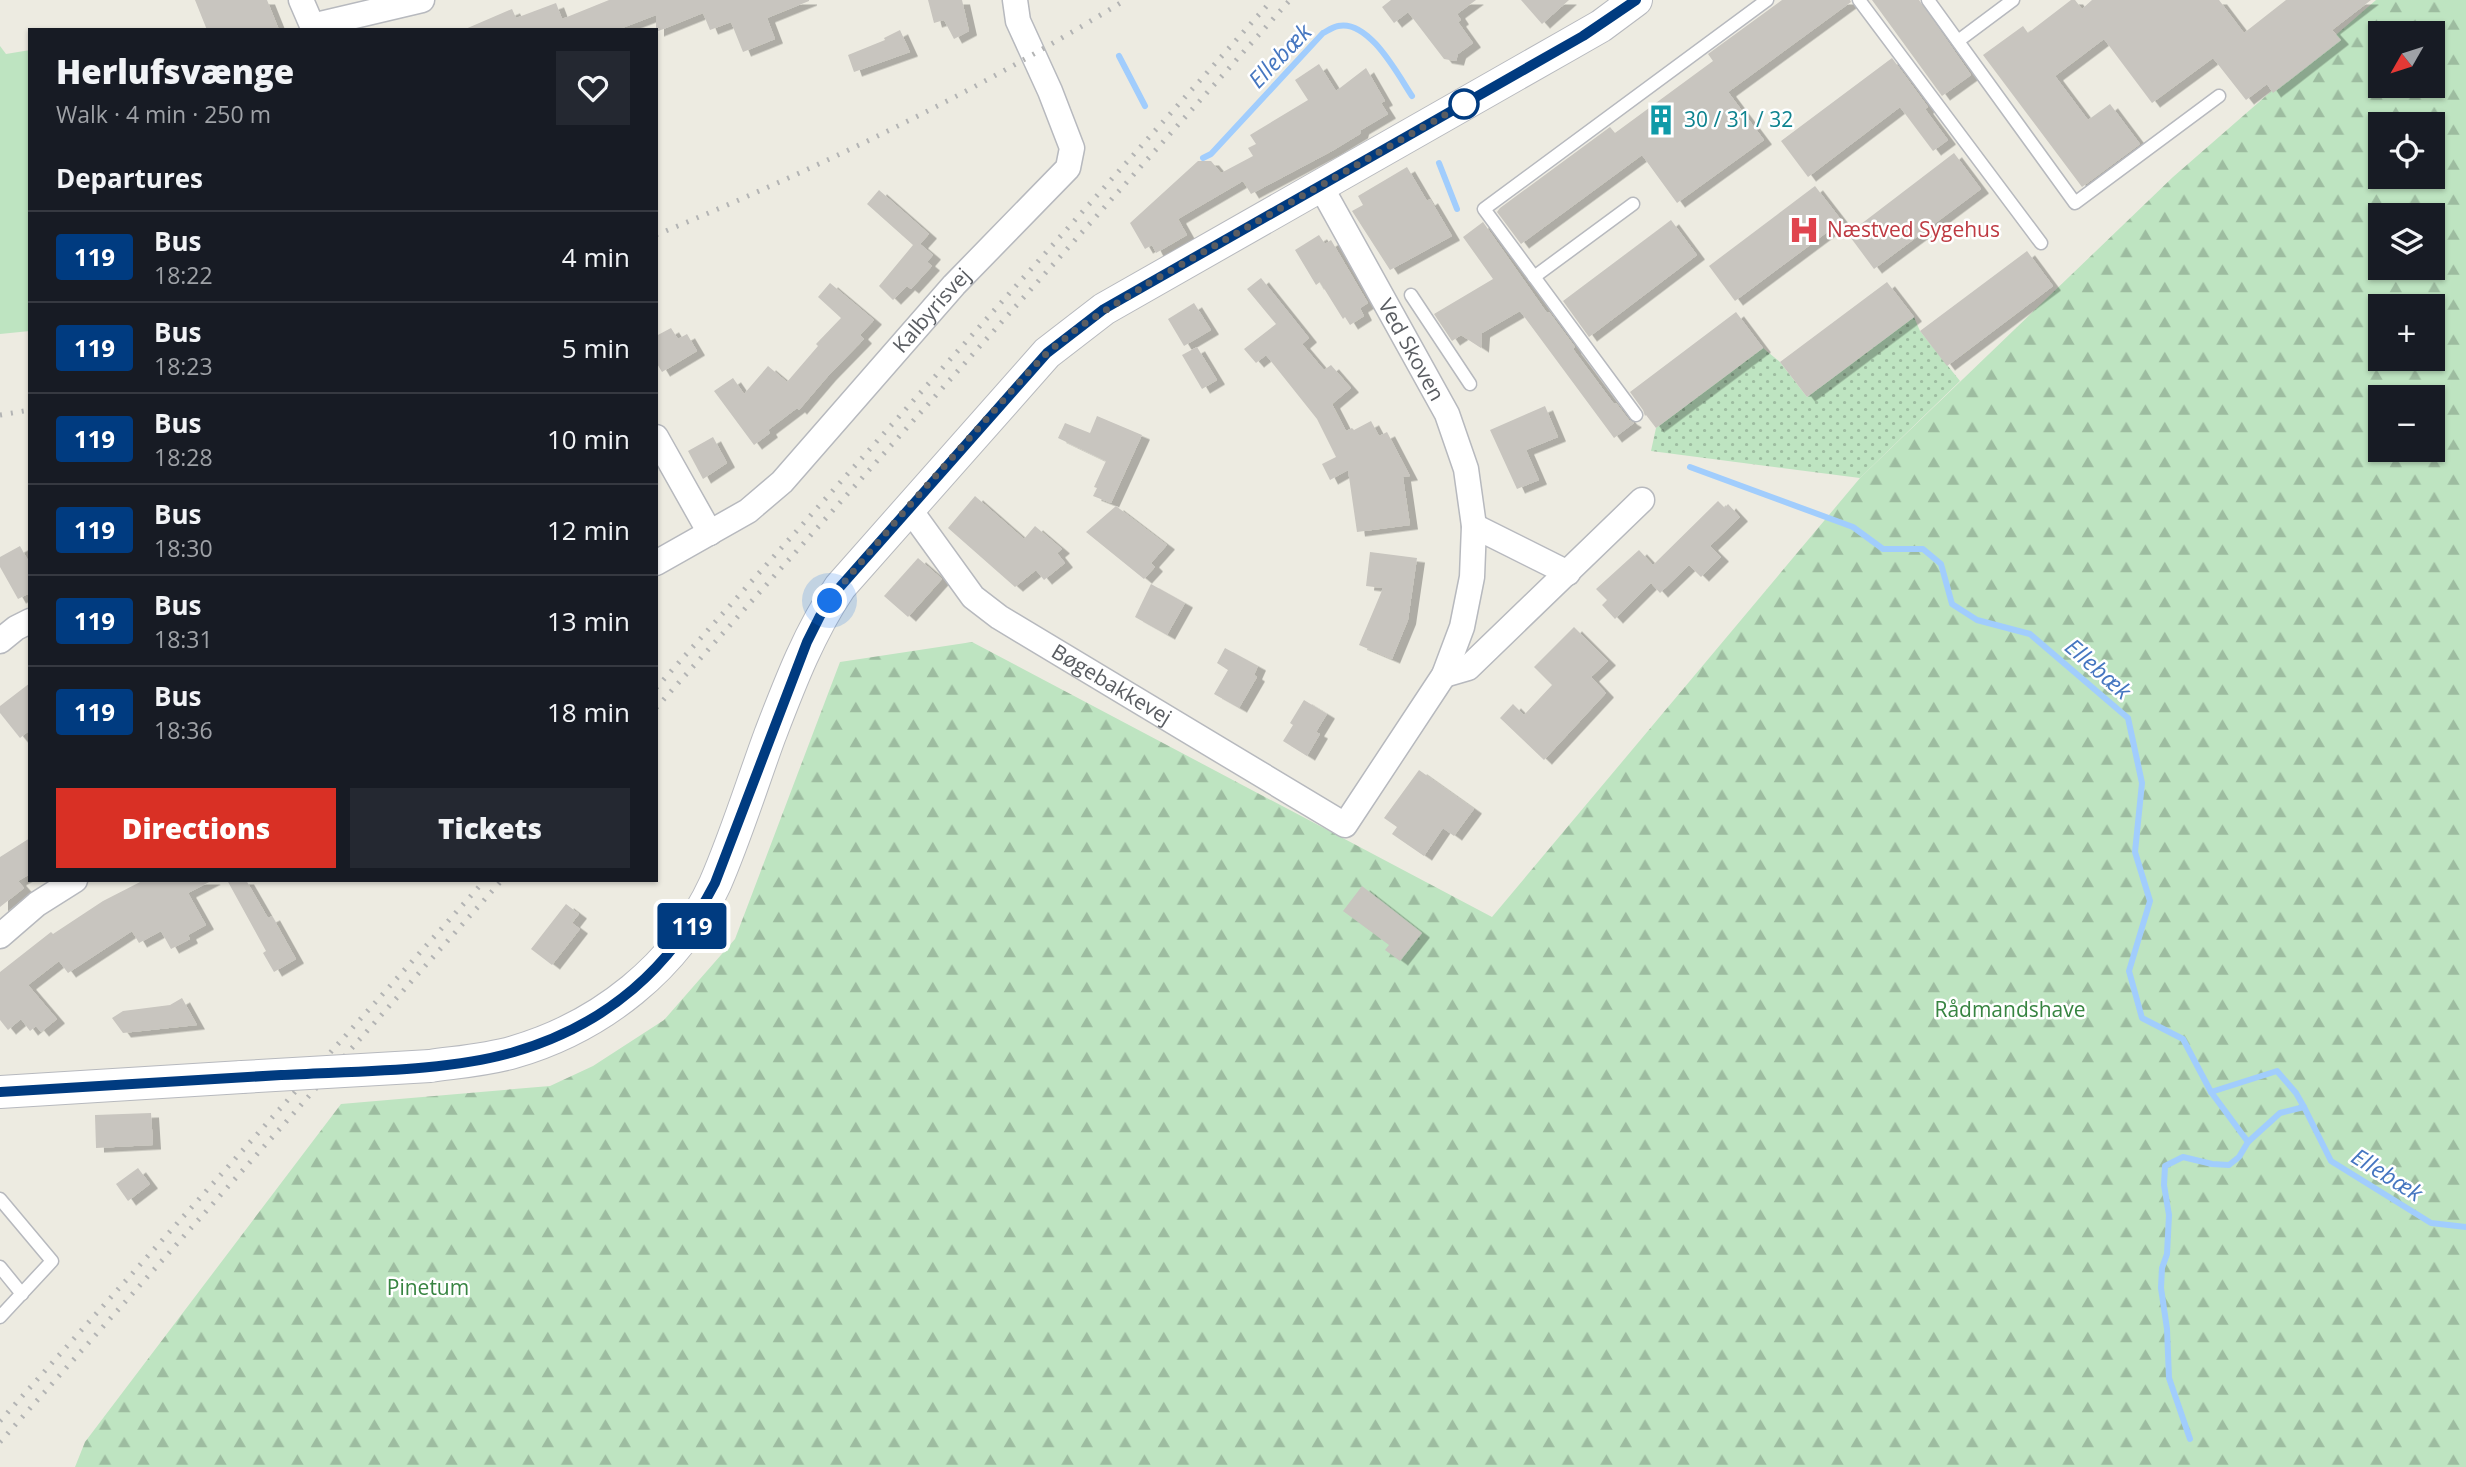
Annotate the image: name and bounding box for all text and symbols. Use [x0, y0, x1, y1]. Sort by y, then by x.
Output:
water label: Ellebæk [1241, 15, 1319, 95]
north arrow [2368, 21, 2445, 98]
map controls [2368, 21, 2445, 462]
text: Herlufsvænge [56, 49, 294, 94]
button: heart [556, 51, 630, 125]
unlabelled marker [1449, 89, 1479, 119]
text: Walk · 4 min · 250 m [56, 98, 271, 130]
building icon: 30 / 31 / 32 [1644, 103, 1678, 137]
place label: 30 / 31 / 32 [1684, 105, 1793, 133]
button: locate [2368, 112, 2445, 189]
text: Departures [56, 160, 203, 196]
button: layers [2368, 203, 2445, 280]
hospital icon: Næstved Sygehus [1787, 213, 1821, 247]
place label: Næstved Sygehus [1827, 215, 2000, 243]
text: Bus [154, 223, 201, 259]
text: 4 min [562, 239, 630, 275]
text: 119 [74, 240, 115, 273]
text: 18:22 [154, 259, 213, 291]
street label: Kalbyrisvej [886, 261, 976, 359]
street label: Ved Skoven [1372, 293, 1452, 406]
button: + [2368, 294, 2445, 371]
text: Bus [154, 314, 201, 350]
text: 5 min [562, 330, 630, 366]
text: 119 [74, 331, 115, 364]
text: 18:23 [154, 350, 213, 382]
button: − [2368, 385, 2445, 462]
text: Bus [154, 405, 201, 441]
text: 10 min [547, 421, 630, 457]
text: 119 [74, 422, 115, 455]
text: 18:28 [154, 441, 213, 473]
text: Bus [154, 496, 201, 532]
text: 12 min [547, 512, 630, 548]
text: 119 [74, 513, 115, 546]
text: 18:30 [154, 532, 213, 564]
your location [812, 583, 847, 618]
text: Bus [154, 587, 201, 623]
text: 13 min [547, 603, 630, 639]
text: 119 [74, 604, 115, 637]
text: 18:31 [154, 623, 213, 655]
water label: Ellebæk [2059, 630, 2139, 707]
street label: Bøgebakkevej [1047, 637, 1177, 731]
text: Bus [154, 678, 201, 714]
text: 18 min [547, 694, 630, 730]
text: 119 [74, 695, 115, 728]
text: 18:36 [154, 714, 213, 746]
button: Directions [56, 788, 336, 868]
button: Tickets [350, 788, 630, 868]
line badge: 119 [652, 903, 732, 949]
text: 119 [671, 909, 713, 942]
park label: Rådmandshave [1934, 995, 2086, 1023]
water label: Ellebæk [2346, 1140, 2430, 1209]
park label: Pinetum [387, 1273, 469, 1301]

